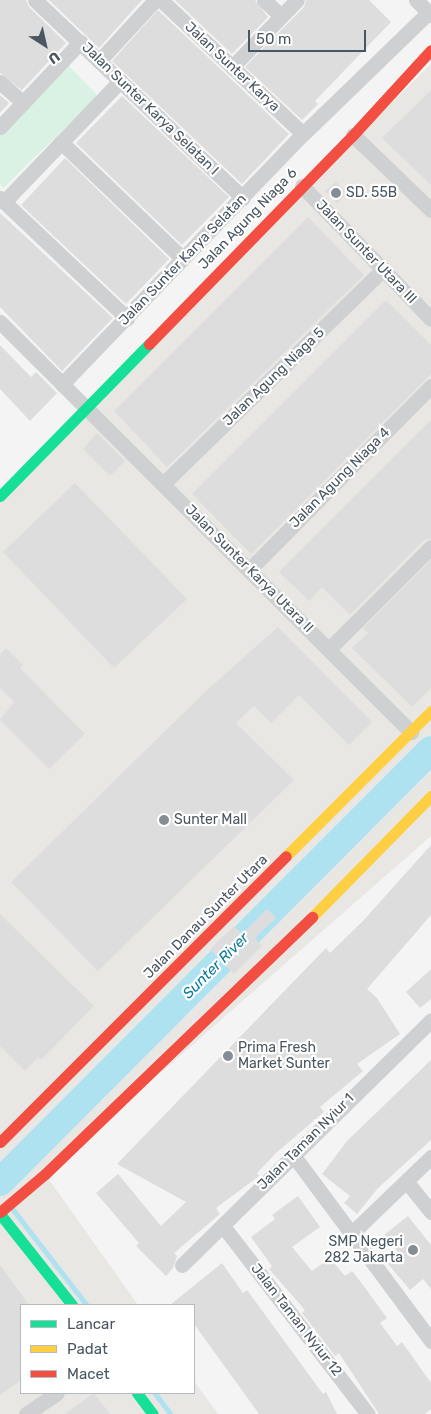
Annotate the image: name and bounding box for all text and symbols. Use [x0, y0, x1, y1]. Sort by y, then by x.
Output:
street label: Jalan Sunter Karya [181, 19, 283, 115]
north arrow [20, 20, 70, 70]
scale bar [251, 20, 368, 52]
text: 50 m [256, 30, 291, 48]
street label: Jalan Sunter Karya Selatan I [78, 39, 222, 179]
text: U [45, 48, 63, 68]
street label: Jalan Agung Niaga 6 [195, 165, 301, 273]
place label: SD. 55B [346, 185, 397, 201]
marker: SD. 55B [330, 187, 342, 199]
street label: Jalan Sunter Karya Selatan [116, 191, 250, 329]
street label: Jalan Sunter Utara III [312, 197, 420, 307]
street label: Jalan Agung Niaga 5 [220, 324, 328, 430]
street label: Jalan Agung Niaga 4 [286, 424, 394, 532]
street label: Jalan Sunter Karya Utara II [181, 501, 317, 637]
place label: Sunter Mall [174, 812, 247, 828]
marker: Sunter Mall [158, 814, 170, 826]
street label: Jalan Danau Sunter Utara [140, 851, 272, 983]
water label: Sunter River [179, 929, 253, 1003]
place label: Prima Fresh Market Sunter [238, 1040, 330, 1072]
marker: Prima Fresh Market Sunter [222, 1050, 234, 1062]
street label: Jalan Taman Nyiur 1 [254, 1090, 358, 1194]
place label: SMP Negeri 282 Jakarta [324, 1234, 403, 1266]
marker: SMP Negeri 282 Jakarta [407, 1244, 419, 1256]
street label: Jalan Taman Nyiur 12 [247, 1260, 345, 1380]
legend [20, 1304, 195, 1394]
text: Lancar [67, 1315, 115, 1333]
text: Padat [67, 1340, 108, 1358]
text: Macet [67, 1365, 110, 1383]

